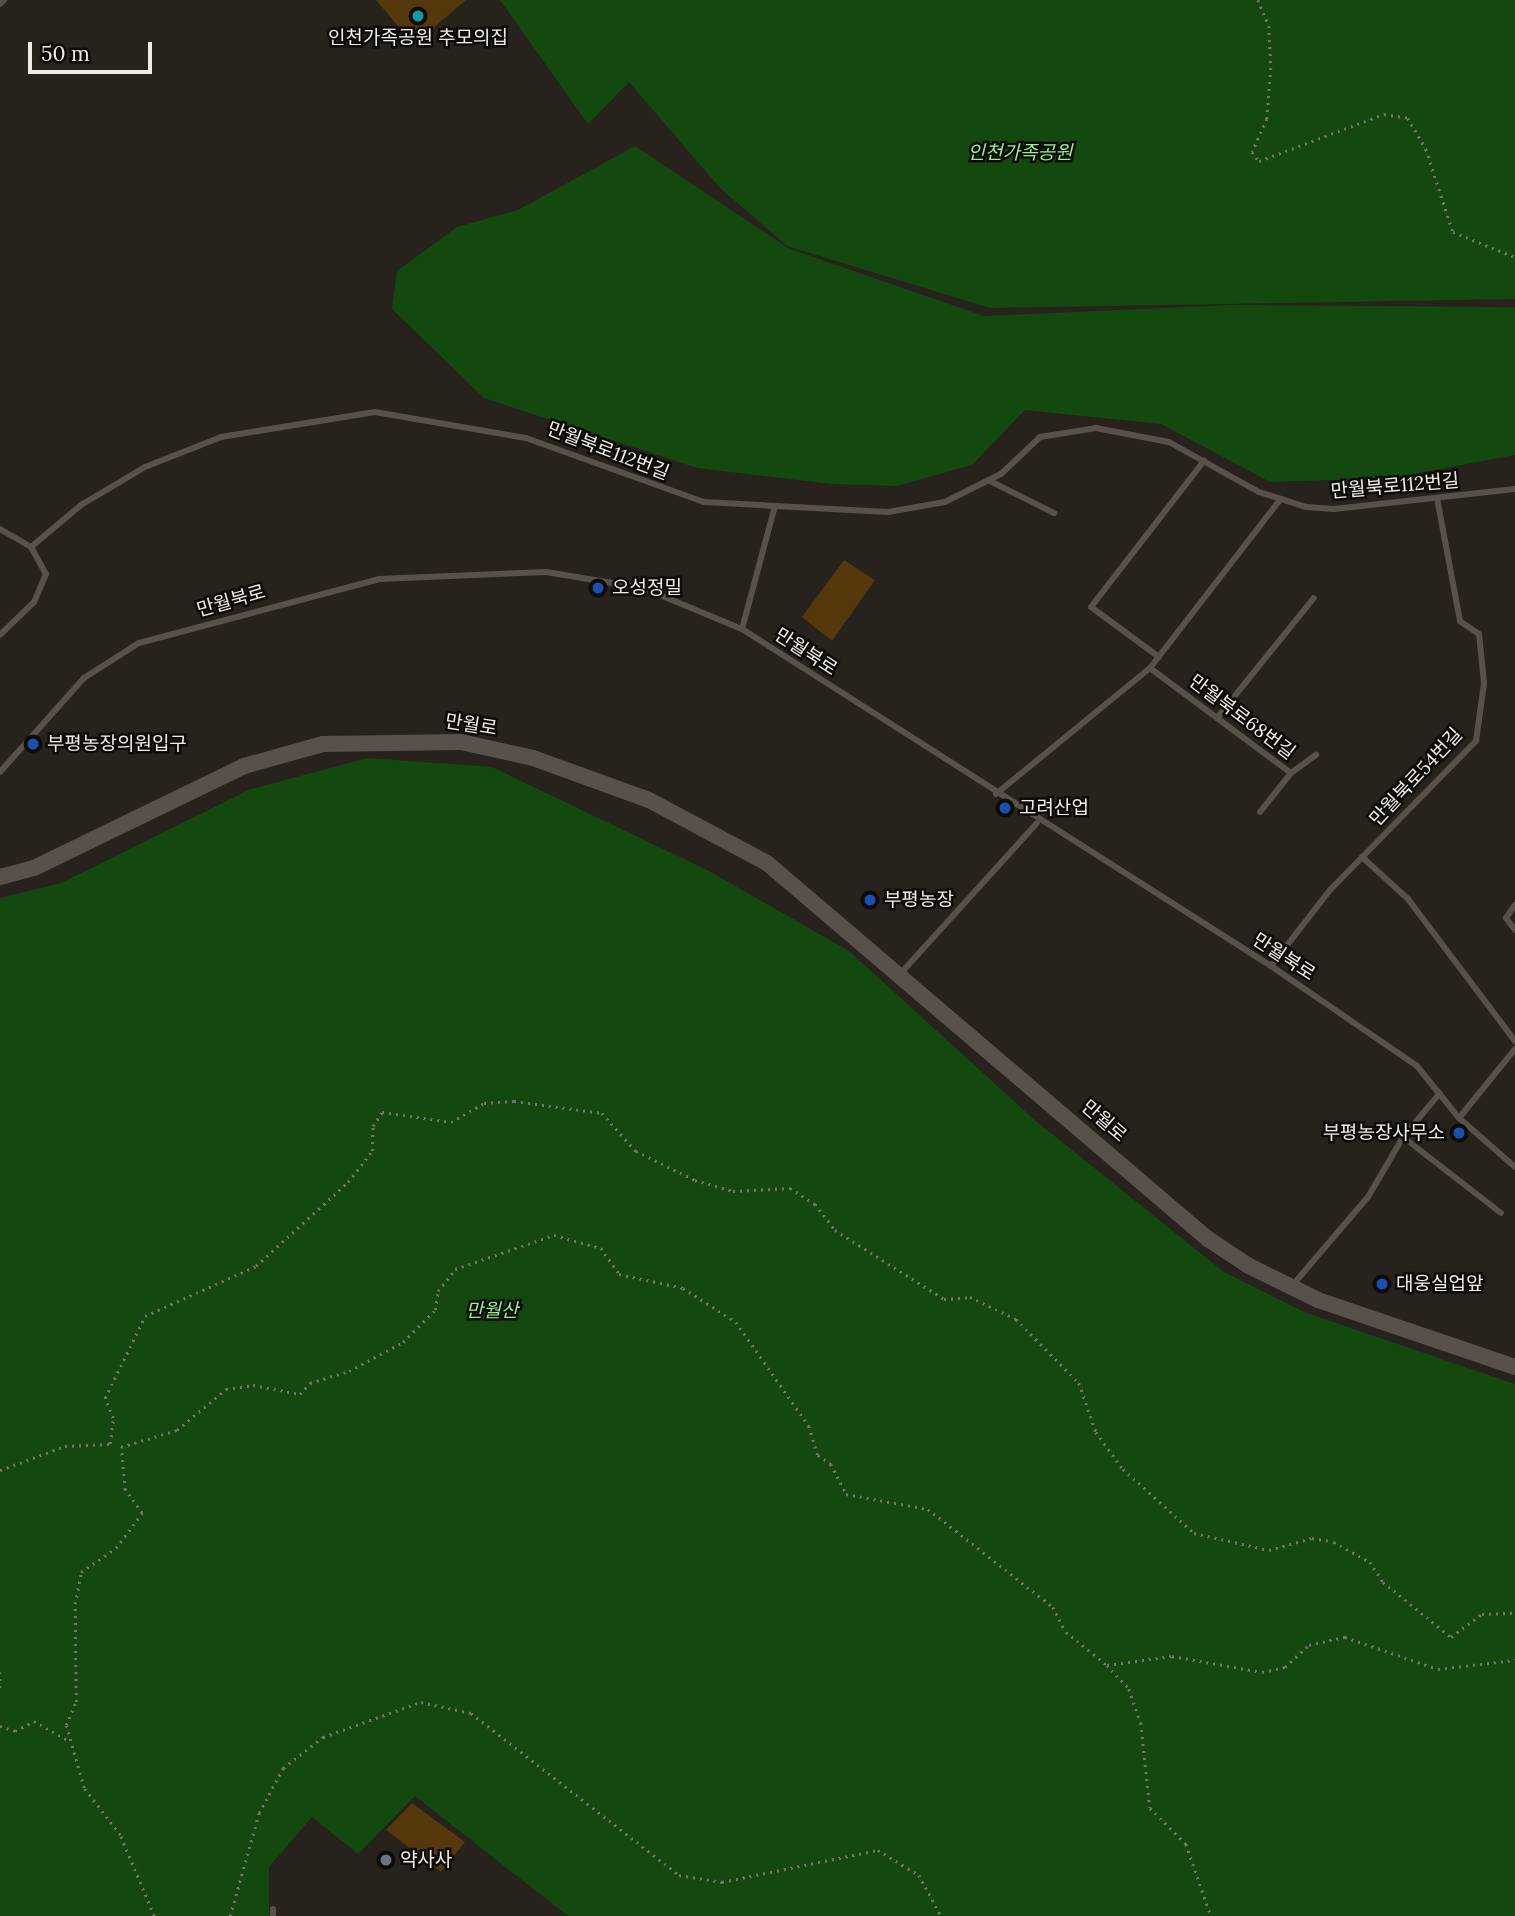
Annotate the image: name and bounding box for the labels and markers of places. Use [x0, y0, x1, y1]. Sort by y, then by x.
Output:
marker: 인천가족공원 추모의집 [410, 8, 426, 24]
place label: 인천가족공원 추모의집 [328, 27, 508, 49]
place label: 오성정밀 [612, 577, 682, 599]
marker: 오성정밀 [590, 580, 606, 596]
place label: 부평농장의원입구 [47, 733, 187, 755]
marker: 부평농장의원입구 [25, 736, 41, 752]
place label: 고려산업 [1019, 797, 1089, 819]
marker: 고려산업 [997, 800, 1013, 816]
place label: 부평농장 [884, 889, 954, 911]
marker: 부평농장 [862, 892, 878, 908]
place label: 부평농장사무소 [1323, 1122, 1445, 1144]
marker: 부평농장사무소 [1451, 1125, 1467, 1141]
place label: 대웅실업앞 [1396, 1273, 1483, 1295]
marker: 대웅실업앞 [1374, 1276, 1390, 1292]
place label: 약사사 [400, 1849, 452, 1871]
marker: 약사사 [378, 1852, 394, 1868]

